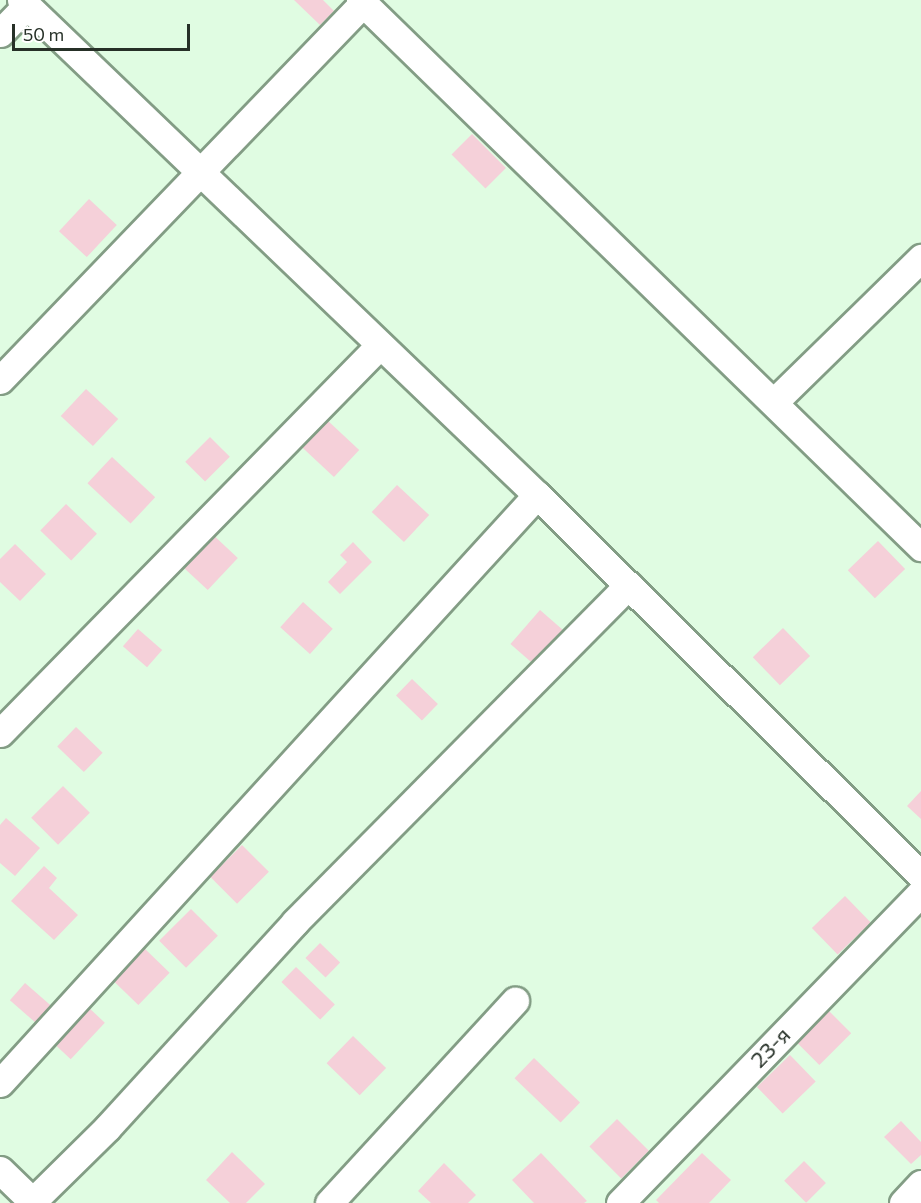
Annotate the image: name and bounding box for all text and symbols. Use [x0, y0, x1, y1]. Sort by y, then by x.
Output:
scale bar [15, 12, 194, 50]
text: 50 m [23, 23, 64, 45]
street label: 23-я [745, 1021, 795, 1073]

